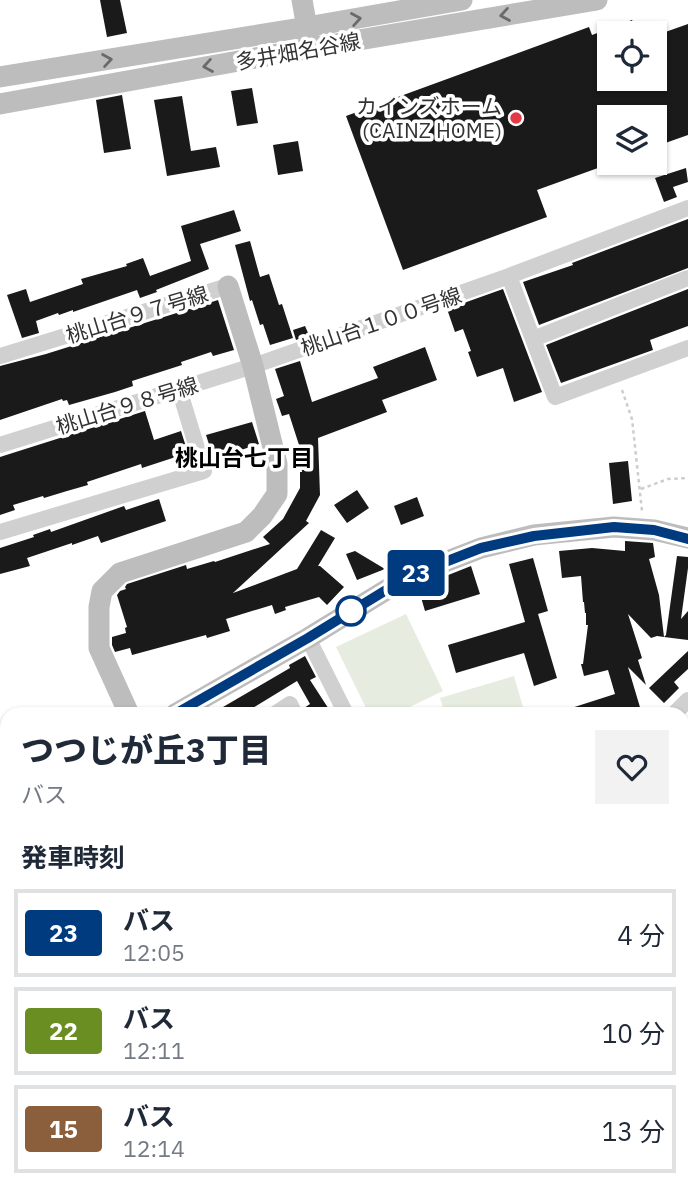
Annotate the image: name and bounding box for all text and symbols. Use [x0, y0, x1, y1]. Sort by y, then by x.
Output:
one-way arrow [499, 7, 511, 22]
one-way arrow [350, 12, 362, 27]
map controls [597, 21, 667, 175]
button: locate [597, 21, 667, 91]
street label: 多井畑名谷線 [234, 26, 362, 76]
one-way arrow [102, 53, 113, 68]
one-way arrow [202, 58, 214, 73]
place label: カインズホーム (CAINZ HOME) [356, 92, 502, 144]
button: layers [597, 105, 667, 175]
marker: カインズホーム (CAINZ HOME) [508, 110, 524, 126]
street label: 桃山台９７号線 [63, 279, 211, 349]
street label: 桃山台１００号線 [297, 280, 465, 362]
street label: 桃山台９８号線 [53, 370, 201, 440]
district label: 桃山台七丁目 [175, 442, 313, 472]
line badge: 23 [384, 550, 448, 596]
text: 23 [402, 557, 430, 589]
unlabelled marker [336, 596, 366, 626]
text: つつじが丘3丁目 [21, 728, 272, 771]
button: heart [595, 730, 669, 804]
text: バス [21, 779, 67, 809]
text: 発車時刻 [21, 840, 125, 874]
text: バス [123, 903, 175, 937]
text: 23 [49, 917, 78, 949]
text: 4 分 [617, 918, 665, 952]
text: 12:05 [123, 937, 185, 967]
text: バス [123, 1001, 175, 1035]
text: 22 [49, 1015, 78, 1047]
text: 10 分 [602, 1016, 665, 1050]
text: 12:11 [123, 1035, 185, 1065]
text: バス [123, 1099, 175, 1133]
text: 15 [49, 1113, 78, 1145]
text: 13 分 [602, 1114, 665, 1148]
text: 12:14 [123, 1133, 185, 1163]

